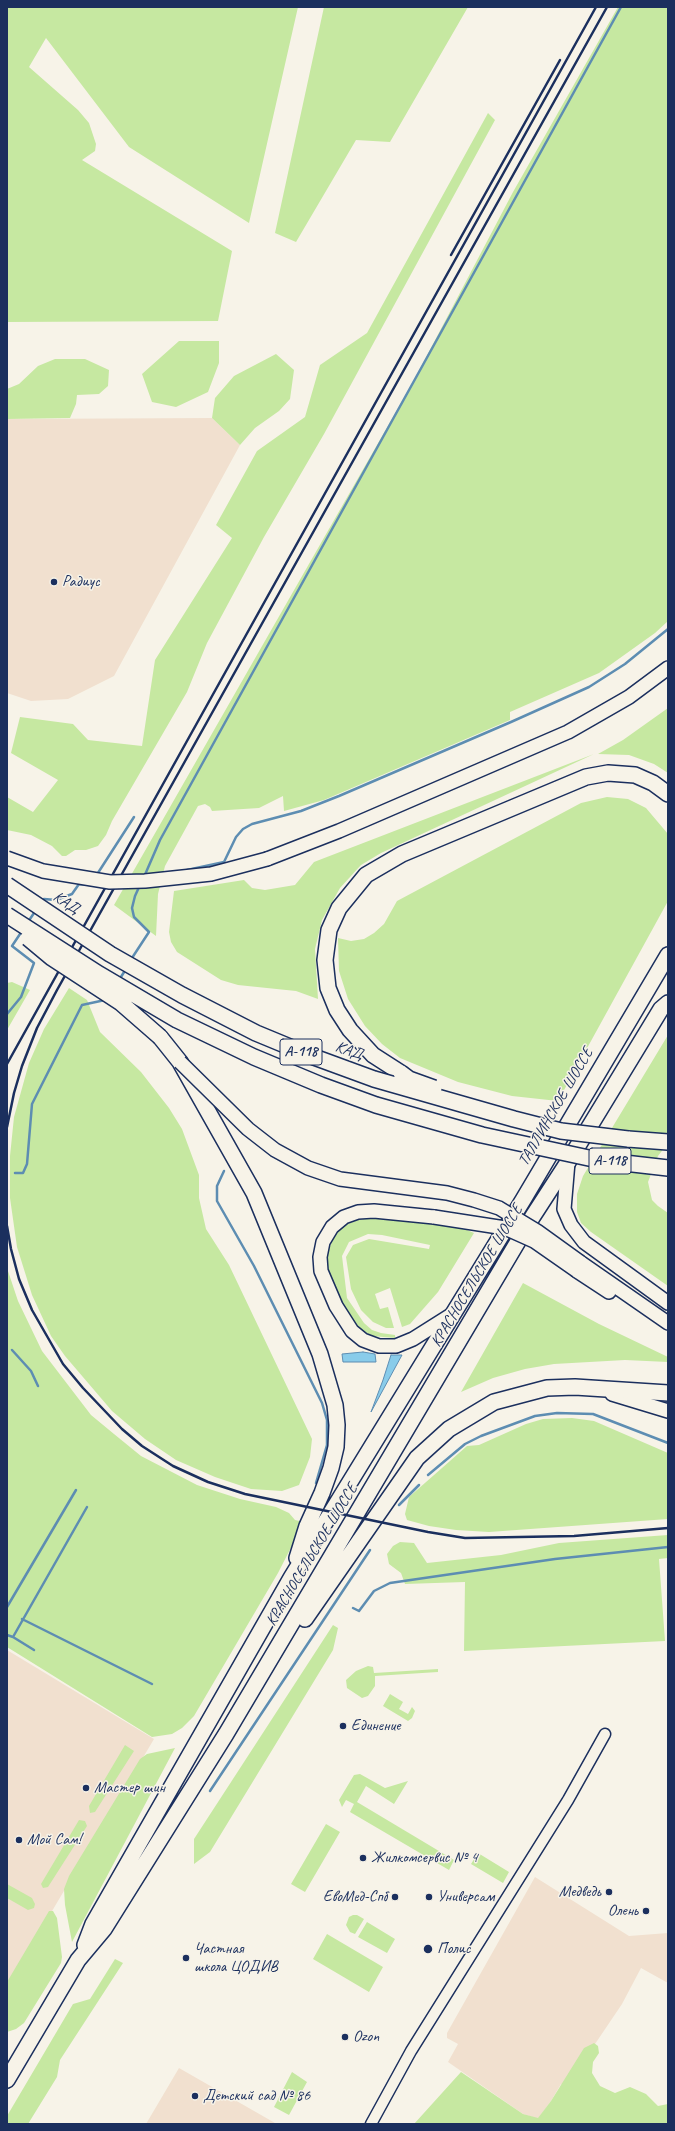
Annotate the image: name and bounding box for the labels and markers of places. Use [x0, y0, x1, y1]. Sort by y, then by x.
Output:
place label: Радиус [62, 572, 100, 592]
marker: Радиус [49, 577, 59, 587]
place label: Единение [351, 1716, 400, 1736]
marker: Единение [338, 1721, 348, 1731]
place label: Мастер шин [94, 1778, 165, 1798]
marker: Мастер шин [81, 1783, 91, 1793]
place label: Мой Сам! [27, 1830, 81, 1850]
marker: Мой Сам! [14, 1835, 24, 1845]
place label: Жилкомсервис № 4 [371, 1848, 478, 1868]
marker: Жилкомсервис № 4 [358, 1853, 368, 1863]
place label: Медведь [559, 1882, 601, 1902]
place label: ЕвоМед-Спб [323, 1887, 387, 1907]
place label: Универсам [437, 1887, 494, 1907]
marker: Медведь [604, 1887, 614, 1897]
marker: ЕвоМед-Спб [390, 1892, 400, 1902]
marker: Универсам [424, 1892, 434, 1902]
place label: Олень [608, 1901, 638, 1921]
marker: Олень [641, 1906, 651, 1916]
place label: Частная школа ЦОДИВ [194, 1939, 277, 1977]
place label: Полис [437, 1939, 470, 1959]
marker: Полис [422, 1943, 434, 1955]
marker: Частная школа ЦОДИВ [181, 1953, 191, 1963]
place label: Ozon [353, 2027, 379, 2047]
marker: Ozon [340, 2032, 350, 2042]
place label: Детский сад № 86 [203, 2086, 310, 2106]
marker: Детский сад № 86 [190, 2091, 200, 2101]

